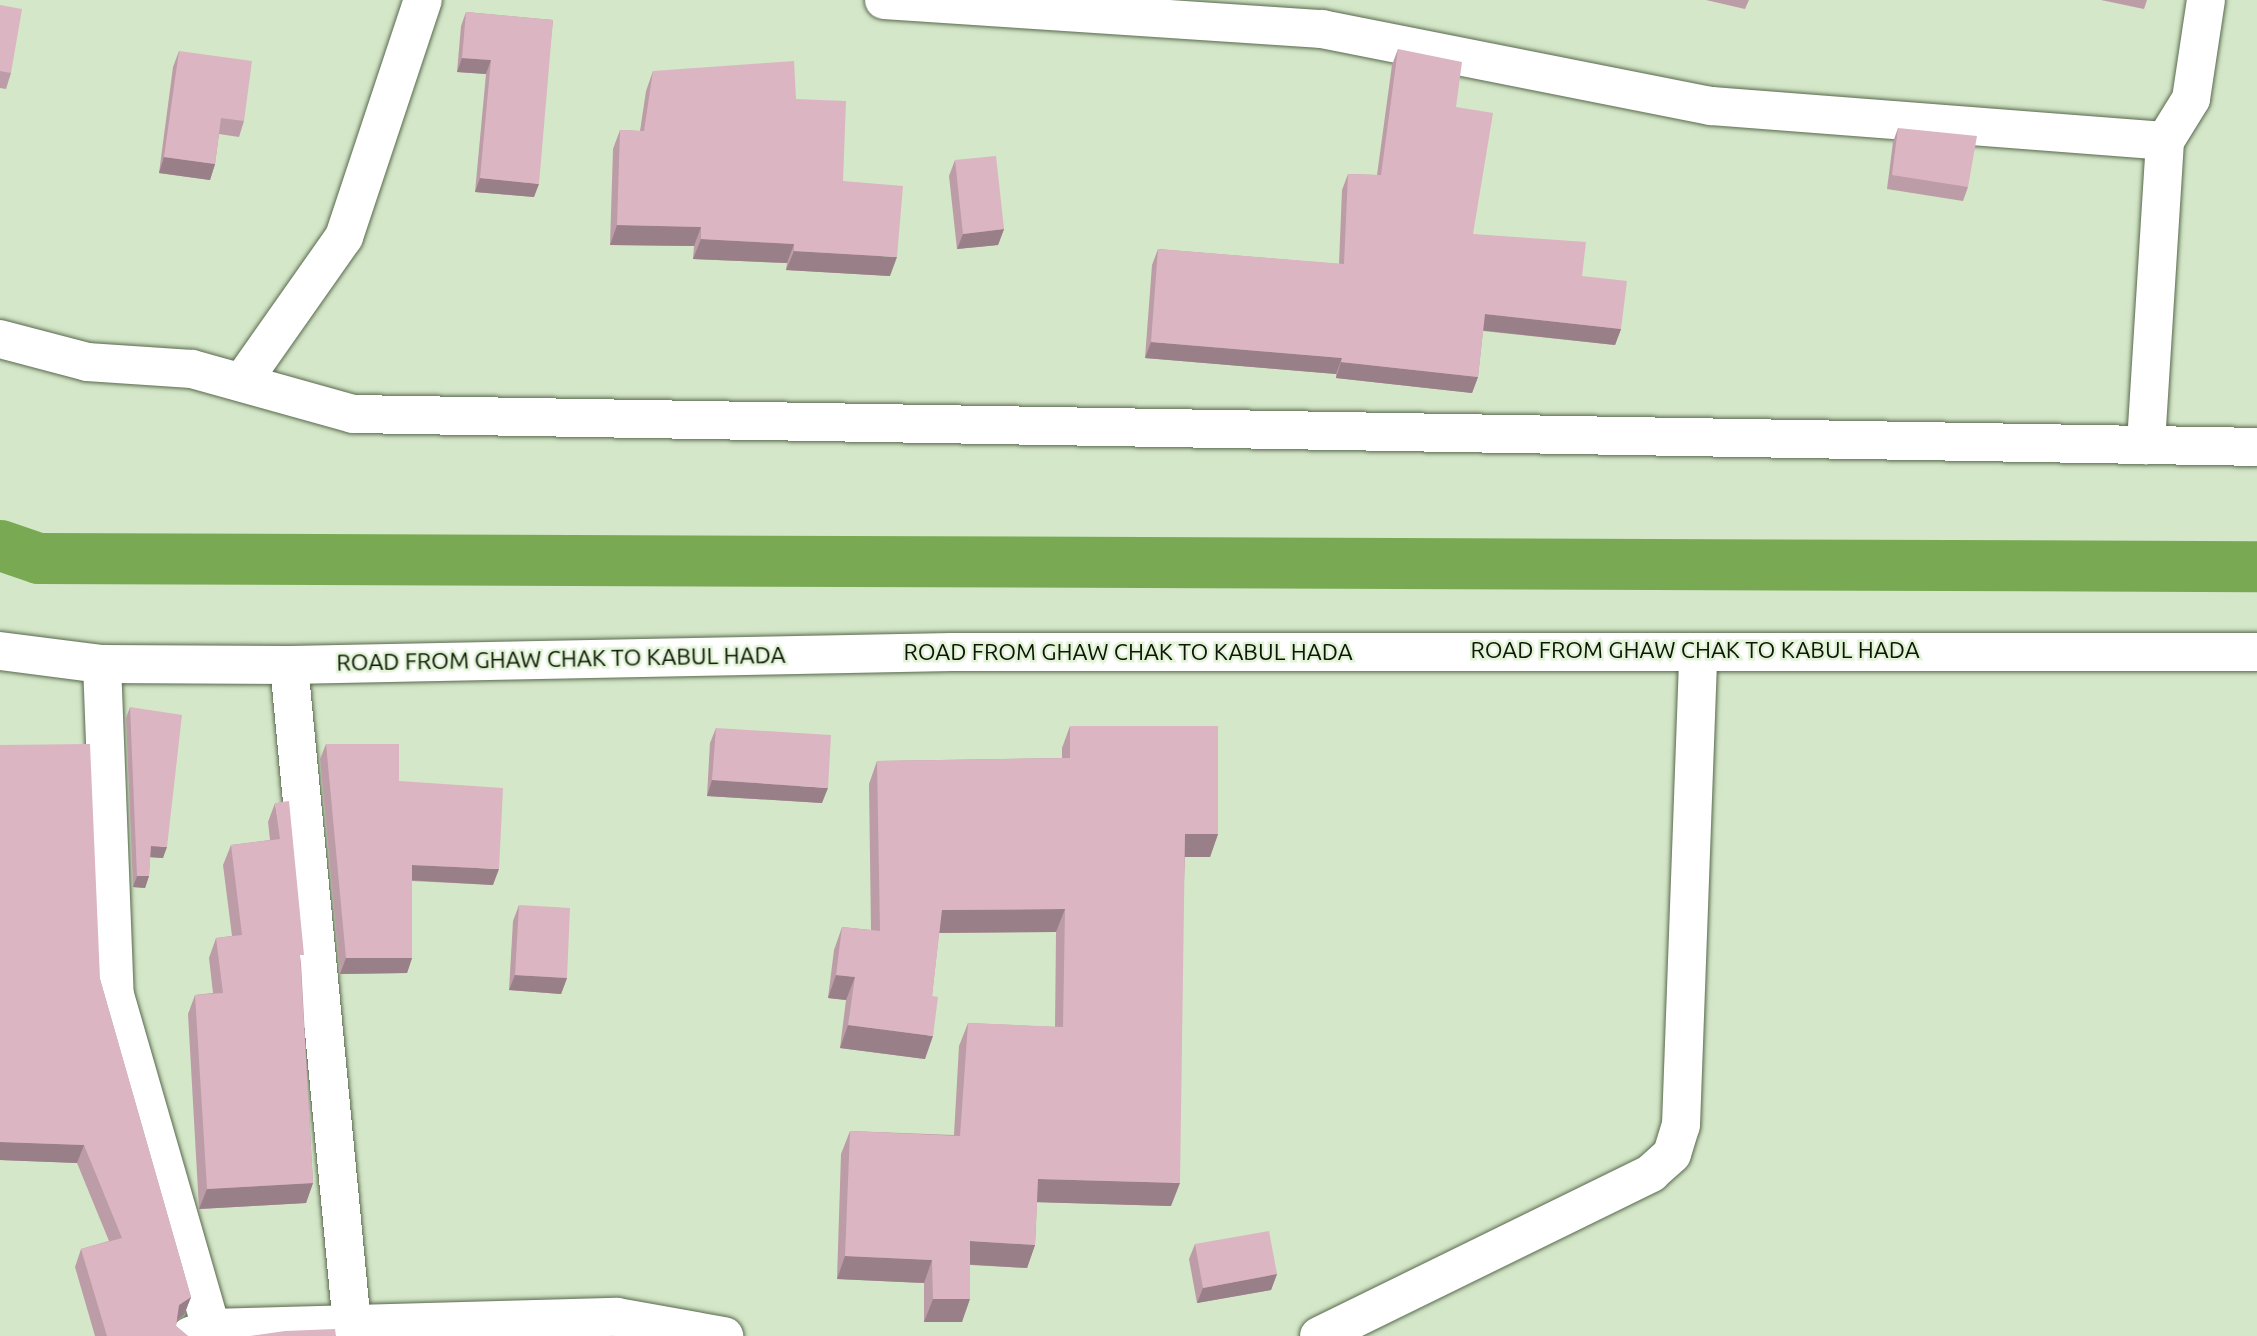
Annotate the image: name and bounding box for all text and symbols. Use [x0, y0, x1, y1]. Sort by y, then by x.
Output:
street label: ROAD FROM GHAW CHAK TO KABUL HADA [1470, 636, 1920, 664]
street label: ROAD FROM GHAW CHAK TO KABUL HADA [903, 638, 1353, 666]
street label: ROAD FROM GHAW CHAK TO KABUL HADA [336, 641, 786, 677]

